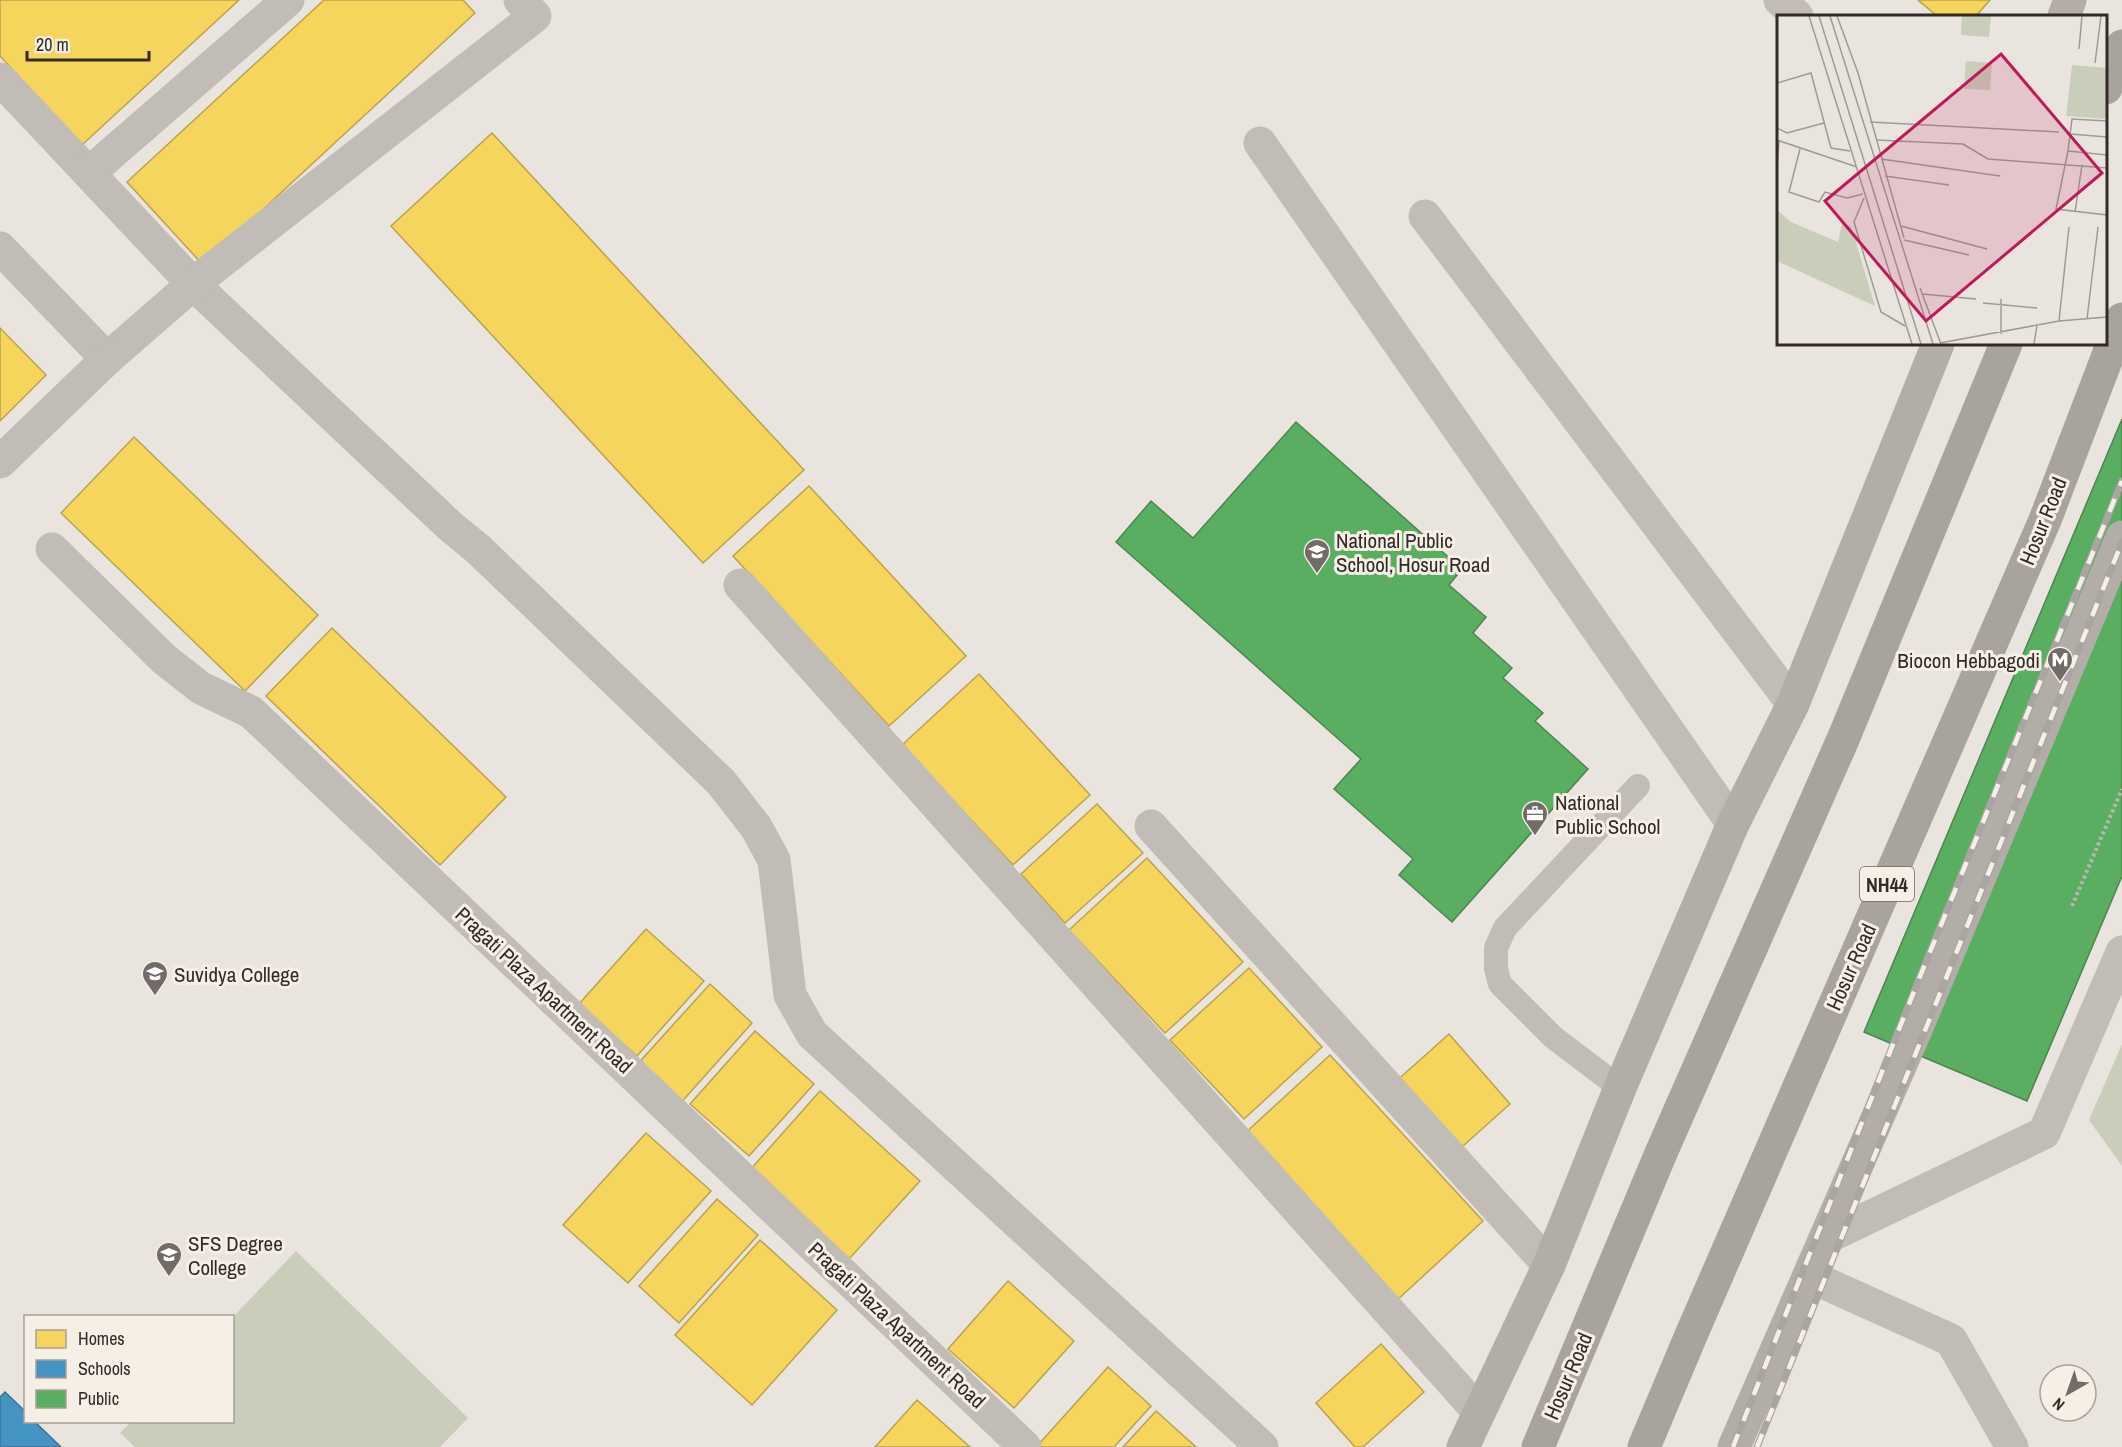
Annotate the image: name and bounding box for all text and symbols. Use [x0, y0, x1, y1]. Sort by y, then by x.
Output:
inset map [1777, 15, 2107, 345]
scale bar [27, 24, 148, 62]
text: 20 m [36, 32, 69, 57]
street label: Hosur Road [2012, 473, 2074, 569]
place label: National Public School, Hosur Road [1336, 526, 1490, 579]
school or university icon: National Public School, Hosur Road [1302, 537, 1332, 575]
metro station icon: Biocon Hebbagodi [2045, 645, 2075, 683]
place label: Biocon Hebbagodi [1897, 646, 2040, 675]
place label: National Public School [1555, 788, 1660, 841]
office icon: National Public School [1520, 799, 1550, 837]
road number: NH44 [1860, 867, 1914, 901]
street label: Pragati Plaza Apartment Road [449, 900, 639, 1080]
street label: Hosur Road [1819, 919, 1883, 1015]
school or university icon: Suvidya College [140, 959, 170, 997]
place label: Suvidya College [174, 960, 299, 989]
place label: SFS Degree College [188, 1229, 283, 1282]
street label: Pragati Plaza Apartment Road [802, 1235, 992, 1415]
school or university icon: SFS Degree College [154, 1240, 184, 1278]
legend [24, 1315, 234, 1423]
text: Homes [78, 1326, 125, 1351]
street label: Hosur Road [1537, 1328, 1599, 1424]
text: Schools [78, 1356, 131, 1381]
north arrow [2038, 1363, 2098, 1423]
text: Public [78, 1386, 119, 1411]
text: N [2048, 1393, 2069, 1416]

